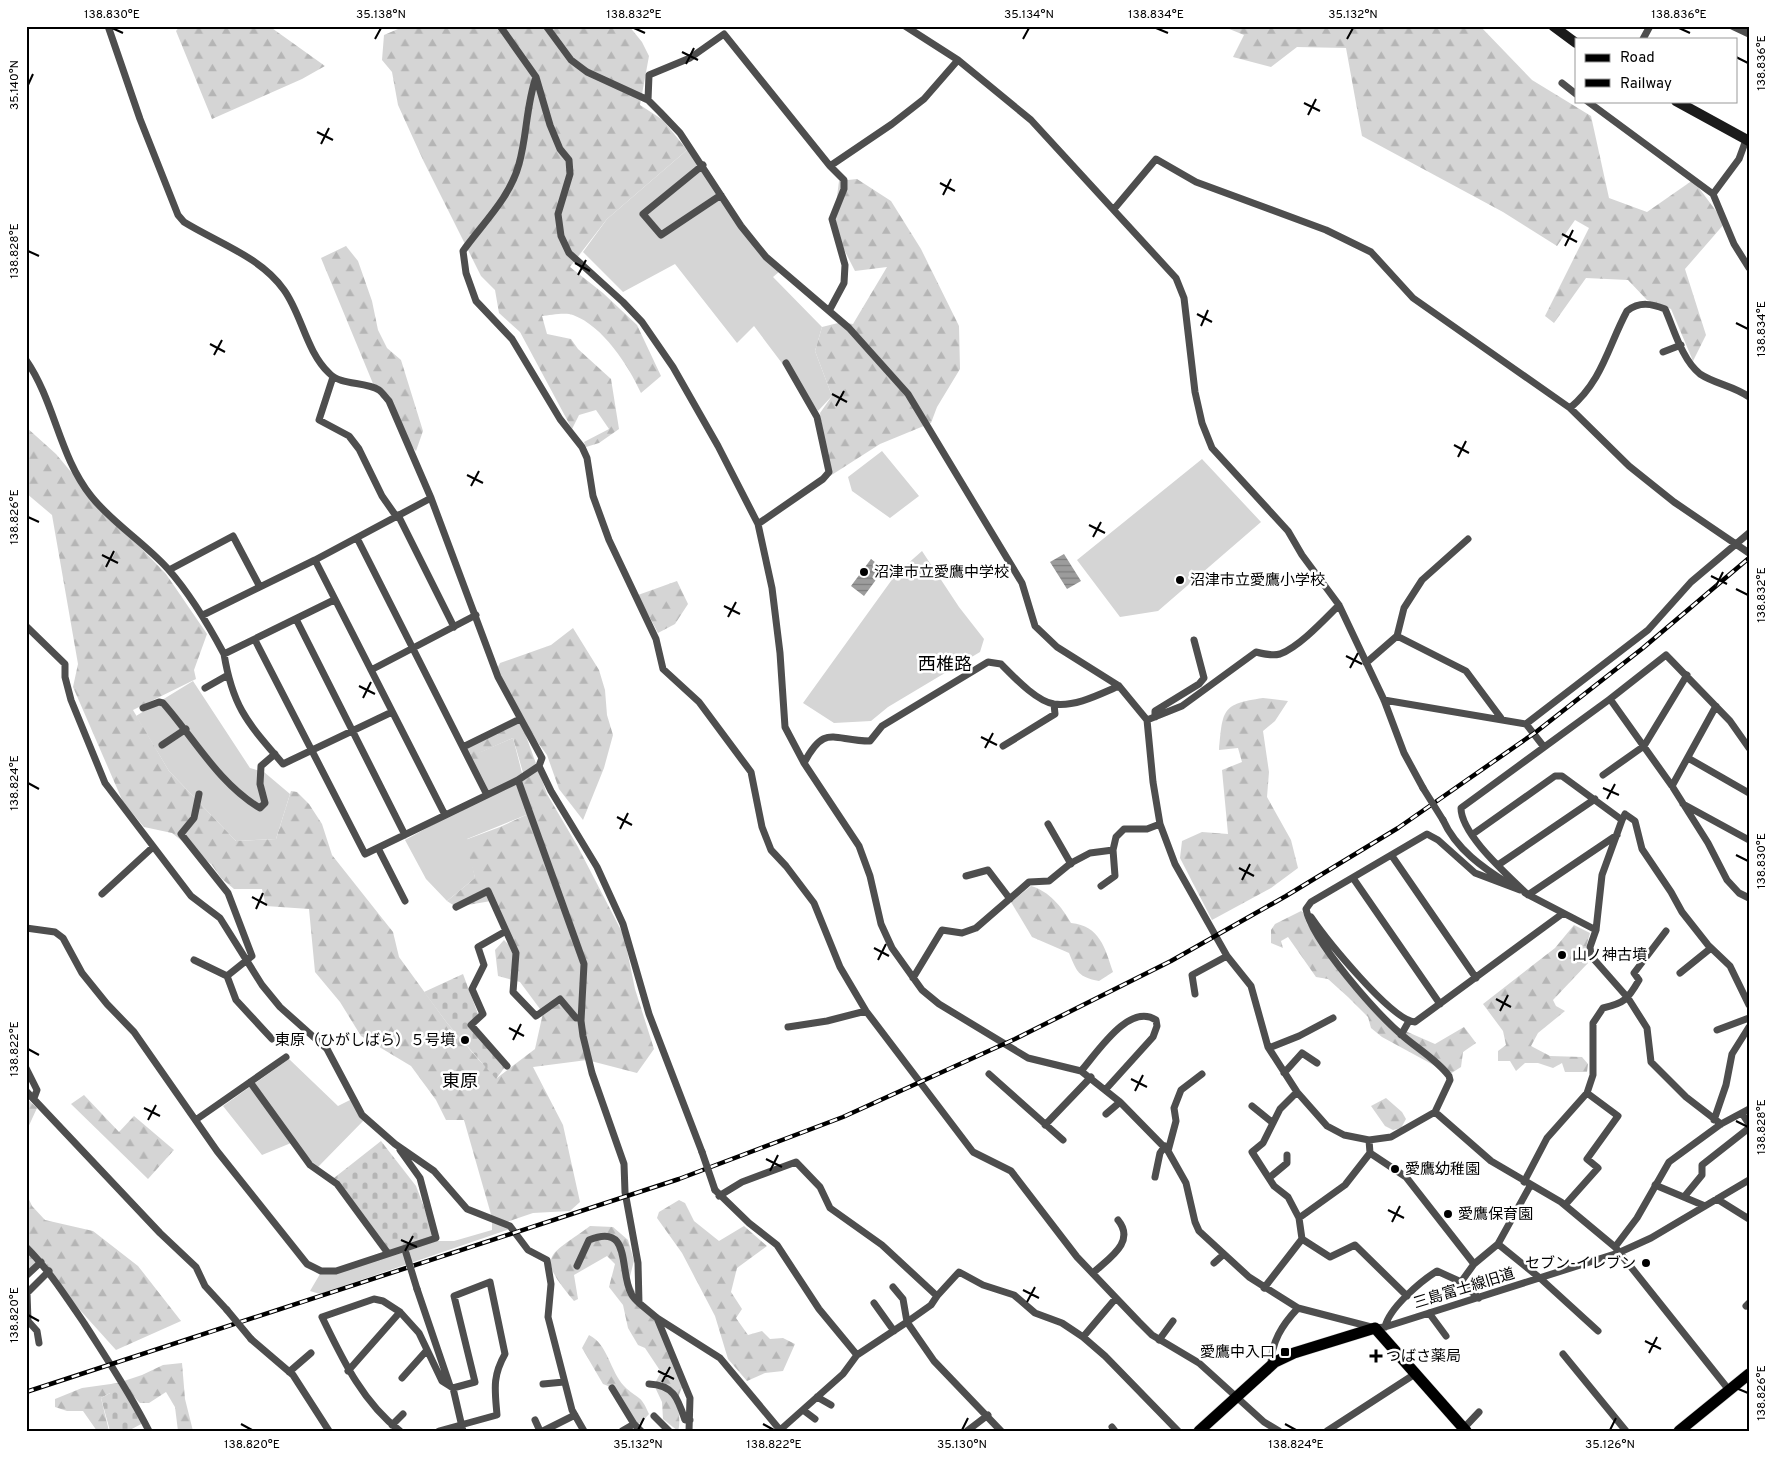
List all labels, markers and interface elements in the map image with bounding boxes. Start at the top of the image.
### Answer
text: 138.830°E [84,7,140,23]
text: 35.138°N [356,7,406,23]
text: 138.832°E [606,7,662,23]
text: 35.134°N [1004,7,1054,23]
text: 138.834°E [1128,7,1184,23]
text: 35.132°N [1328,7,1378,23]
text: 138.836°E [1651,7,1707,23]
text: 138.836°E [1754,35,1770,91]
legend [1575,38,1738,102]
text: Road [1620,49,1655,68]
text: 35.140°N [7,60,23,110]
text: Railway [1620,75,1672,94]
text: 138.828°E [7,223,23,279]
text: 138.834°E [1754,301,1770,357]
text: 138.826°E [7,489,23,545]
place label: 沼津市立愛鷹中学校 [874,564,1009,583]
marker: 沼津市立愛鷹中学校 [858,566,870,578]
text: 138.832°E [1754,567,1770,623]
place label: 沼津市立愛鷹小学校 [1190,572,1325,591]
marker: 沼津市立愛鷹小学校 [1174,574,1186,586]
district label: 西椎路 [918,654,972,677]
text: 138.824°E [7,755,23,811]
text: 138.830°E [1754,833,1770,889]
place label: 山ノ神古墳 [1572,947,1647,966]
marker: 山ノ神古墳 [1556,949,1568,961]
text: 138.822°E [7,1021,23,1077]
place label: 東原（ひがしばら）５号墳 [275,1032,455,1051]
marker: 東原（ひがしばら）５号墳 [459,1034,471,1046]
district label: 東原 [442,1071,478,1094]
text: 138.828°E [1754,1099,1770,1155]
place label: 愛鷹幼稚園 [1405,1161,1480,1180]
marker: 愛鷹幼稚園 [1389,1163,1401,1175]
place label: 愛鷹保育園 [1458,1206,1533,1225]
marker: 愛鷹保育園 [1442,1208,1454,1220]
place label: セブン-イレブン [1525,1255,1636,1274]
marker: セブン-イレブン [1640,1257,1652,1269]
street label: 三島富士線旧道 [1411,1265,1517,1314]
text: 138.820°E [7,1287,23,1343]
place label: 愛鷹中入口 [1200,1344,1275,1363]
marker: 愛鷹中入口 [1279,1346,1291,1358]
place label: つばさ薬局 [1386,1348,1461,1367]
marker: つばさ薬局 [1370,1350,1382,1362]
text: 138.826°E [1754,1365,1770,1421]
text: 138.820°E [224,1437,280,1453]
text: 35.132°N [613,1437,663,1453]
text: 138.822°E [746,1437,802,1453]
text: 35.130°N [937,1437,987,1453]
text: 138.824°E [1268,1437,1324,1453]
text: 35.126°N [1585,1437,1635,1453]

